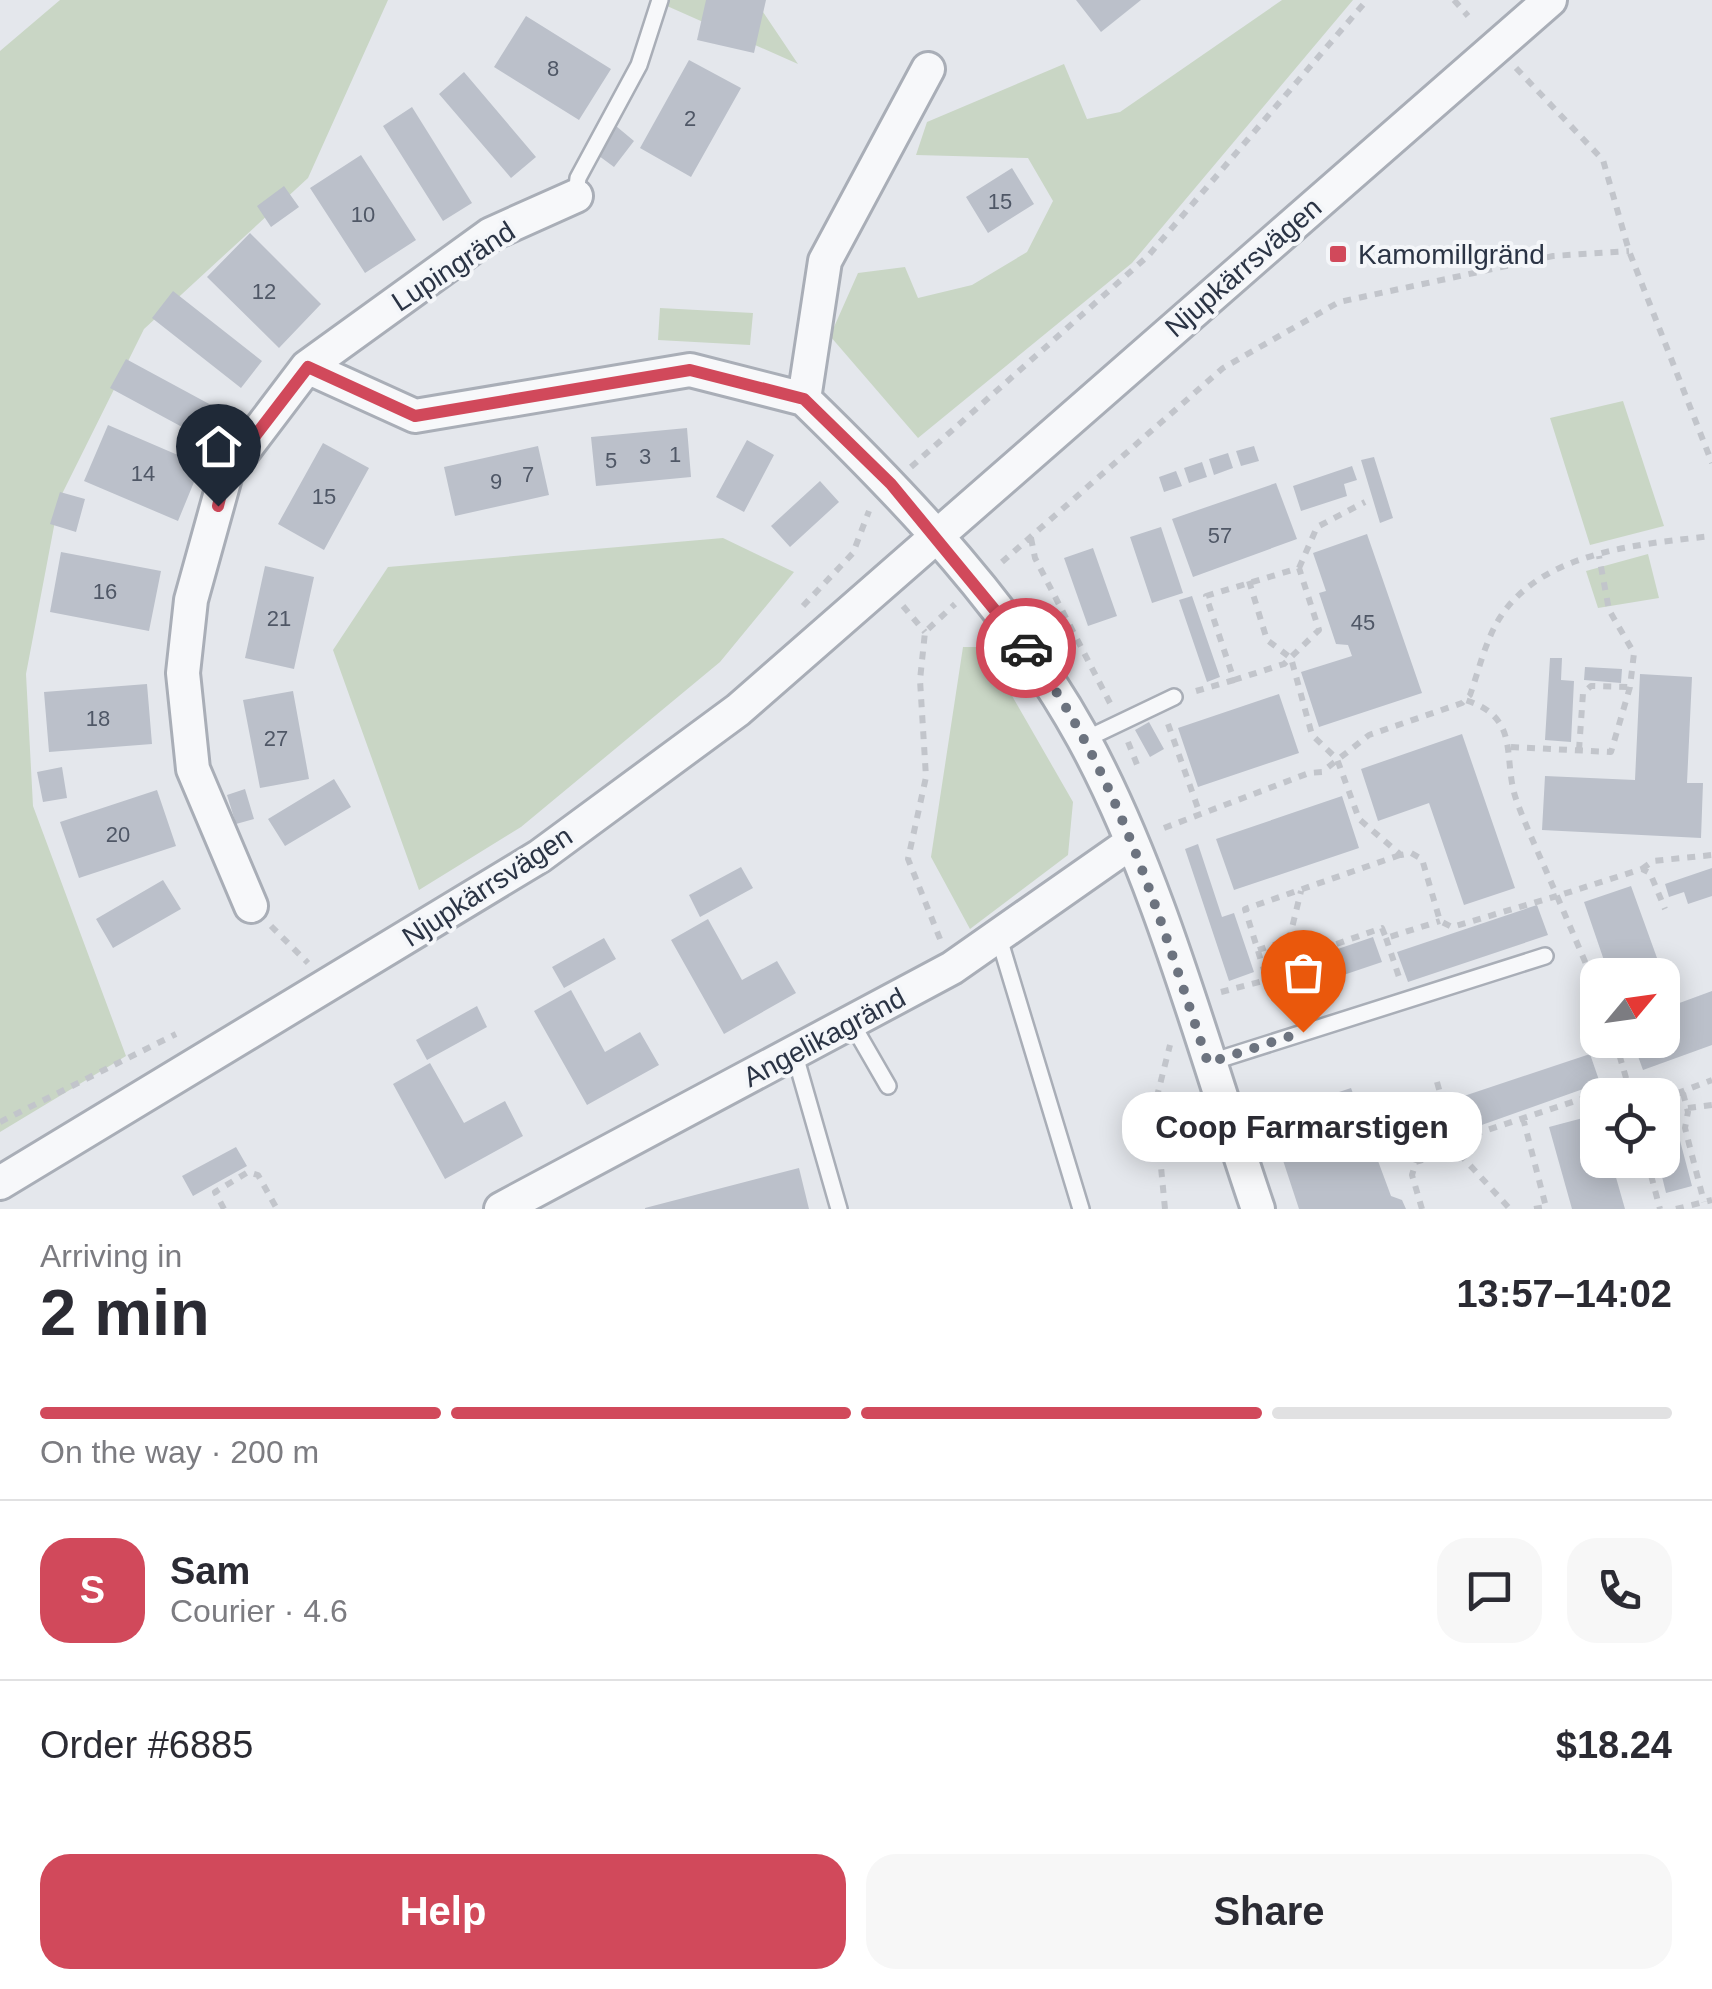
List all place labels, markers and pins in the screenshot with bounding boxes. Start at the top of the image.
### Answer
place label: Kamomillgränd [1358,239,1545,270]
marker: Kamomillgränd [1327,243,1349,265]
pin [176,404,261,507]
pin [1261,930,1346,1033]
callout: Coop Farmarstigen [1123,1092,1483,1162]

